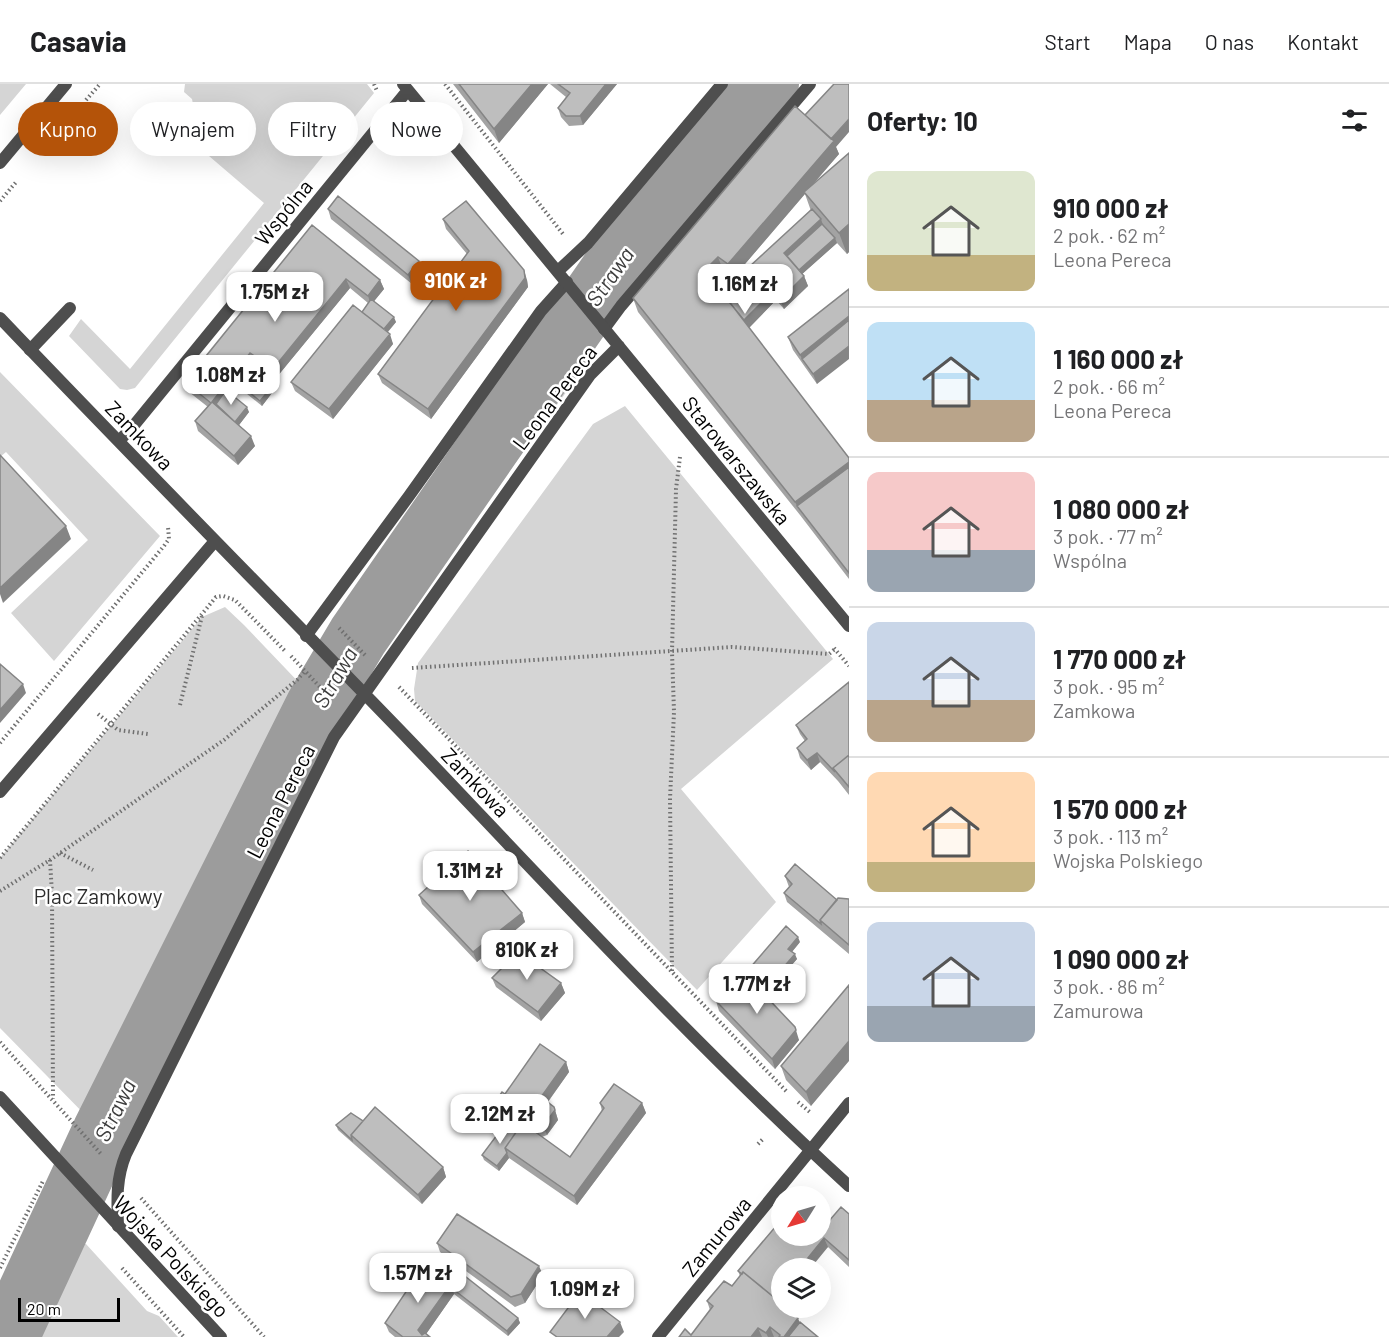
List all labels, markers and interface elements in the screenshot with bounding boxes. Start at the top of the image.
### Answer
text: Casavia [30,24,127,58]
text: Start [1044,29,1091,54]
text: Mapa [1124,29,1172,54]
text: O nas [1205,29,1254,54]
text: Kontakt [1287,29,1359,54]
chip: Kupno [18,102,118,156]
chip: Wynajem [130,102,256,156]
chip: Filtry [268,102,358,156]
chip: Nowe [370,102,463,156]
icon: filters [1338,104,1371,137]
text: Oferty: 10 [867,105,978,136]
street label: Wspólna [249,174,317,250]
text: 910 000 zł [1053,192,1168,223]
icon: home [915,195,987,267]
text: 2 pok. · 62 m² [1053,223,1165,247]
water label: Strawa [579,242,639,310]
text: Leona Pereca [1053,247,1172,271]
pin: 910K zł [401,261,511,312]
pin: 1.16M zł [683,264,807,315]
text: 910K zł [424,268,488,292]
text: 1.16M zł [712,271,778,295]
pin: 1.75M zł [213,272,337,323]
text: 1.75M zł [240,279,310,303]
street label: Leona Pereca [507,340,601,454]
text: 1 160 000 zł [1053,343,1184,374]
icon: home [915,346,987,418]
pin: 1.08M zł [169,355,293,406]
text: 1.08M zł [196,362,266,386]
text: 2 pok. · 66 m² [1053,374,1165,398]
street label: Starowarszawska [678,391,796,529]
street label: Zamkowa [101,395,179,475]
text: Leona Pereca [1053,398,1172,422]
text: 1 080 000 zł [1053,493,1189,524]
icon: home [915,496,987,568]
text: 3 pok. · 77 m² [1053,524,1163,548]
text: Wspólna [1053,548,1127,572]
water label: Strawa [306,642,362,712]
text: 1 770 000 zł [1053,643,1186,674]
icon: home [915,646,987,718]
text: 3 pok. · 95 m² [1053,674,1165,698]
text: Zamkowa [1053,698,1135,722]
street label: Leona Pereca [241,740,319,862]
street label: Zamkowa [437,742,515,822]
text: 1 570 000 zł [1053,793,1187,824]
icon: home [915,796,987,868]
text: 3 pok. · 113 m² [1053,824,1168,848]
text: Wojska Polskiego [1053,848,1203,872]
pin: 1.31M zł [408,851,532,902]
text: 1.31M zł [437,858,503,882]
park label: Plac Zamkowy [34,883,163,908]
pin: 810K zł [472,930,582,981]
text: 810K zł [495,937,559,961]
text: 1 090 000 zł [1053,943,1189,974]
icon: home [915,946,987,1018]
pin: 1.77M zł [695,964,819,1015]
text: 1.77M zł [723,971,791,995]
text: 3 pok. · 86 m² [1053,974,1165,998]
text: Zamurowa [1053,998,1144,1022]
water label: Strawa [88,1075,140,1145]
pin: 2.12M zł [438,1094,562,1145]
text: 2.12M zł [464,1101,536,1125]
north arrow [771,1186,831,1246]
map controls [771,1186,831,1318]
street label: Wojska Polskiego [109,1190,235,1322]
street label: Zamurowa [676,1191,756,1281]
pin: 1.57M zł [356,1253,480,1304]
button: layers [771,1258,831,1318]
text: 1.57M zł [383,1260,453,1284]
pin: 1.09M zł [523,1269,647,1320]
text: 1.09M zł [550,1276,620,1300]
scale bar [18,1295,120,1322]
text: 20 m [27,1299,61,1318]

